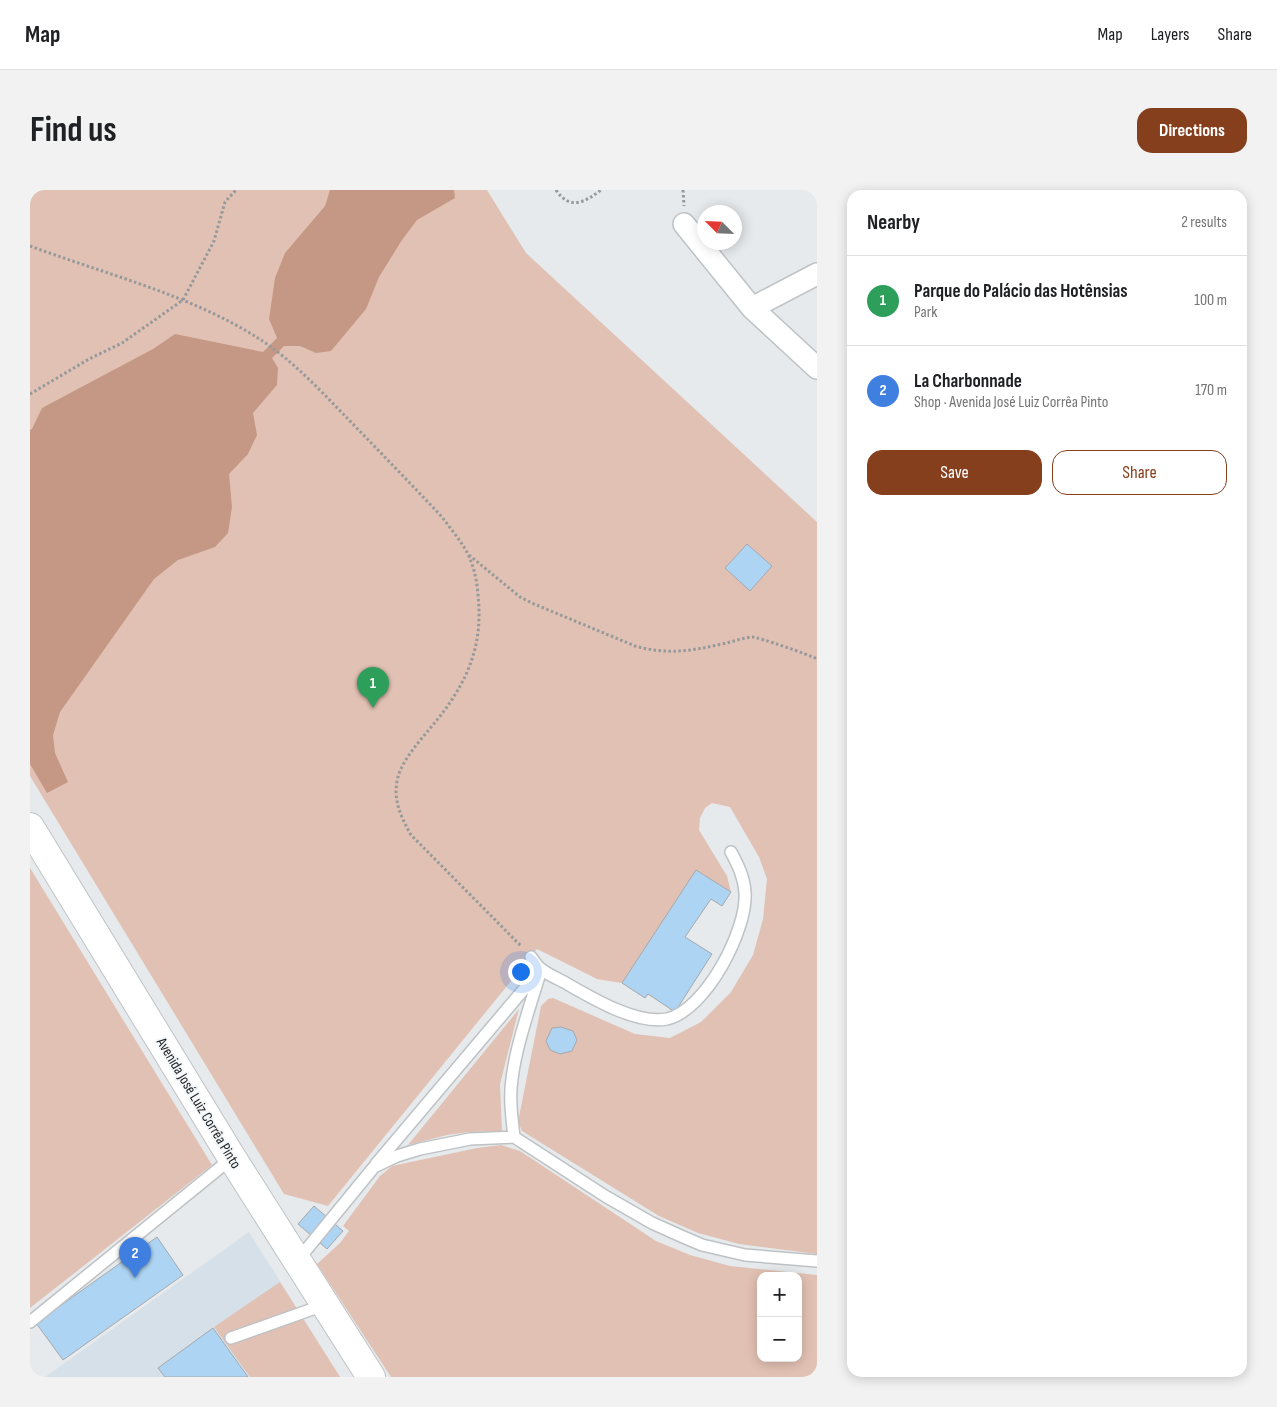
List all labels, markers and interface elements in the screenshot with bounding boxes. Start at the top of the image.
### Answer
text: Map [25,20,60,49]
text: Map [1098,24,1123,45]
text: Layers [1151,24,1190,45]
text: Share [1218,24,1252,45]
button: Directions [1137,108,1247,153]
text: Find us [30,109,117,152]
north arrow [697,205,742,250]
text: Nearby [867,210,920,235]
text: 2 results [1181,213,1227,232]
text: Parque do Palácio das Hotênsias [914,280,1128,303]
text: 1 [880,291,886,310]
text: 100 m [1194,291,1227,310]
text: Park [914,303,937,322]
text: La Charbonnade [914,370,1022,393]
text: 2 [879,381,887,400]
text: 170 m [1195,381,1227,400]
text: Shop · Avenida José Luiz Corrêa Pinto [914,393,1109,412]
button: Save [867,450,1042,495]
button: Share [1052,450,1227,495]
pin: 1 [357,667,389,708]
your location [508,959,534,985]
street label: Avenida José Luiz Corrêa Pinto [151,1034,245,1172]
pin: 2 [119,1237,151,1278]
map controls [757,1272,802,1362]
button: + [757,1272,802,1317]
button: − [757,1317,802,1362]

